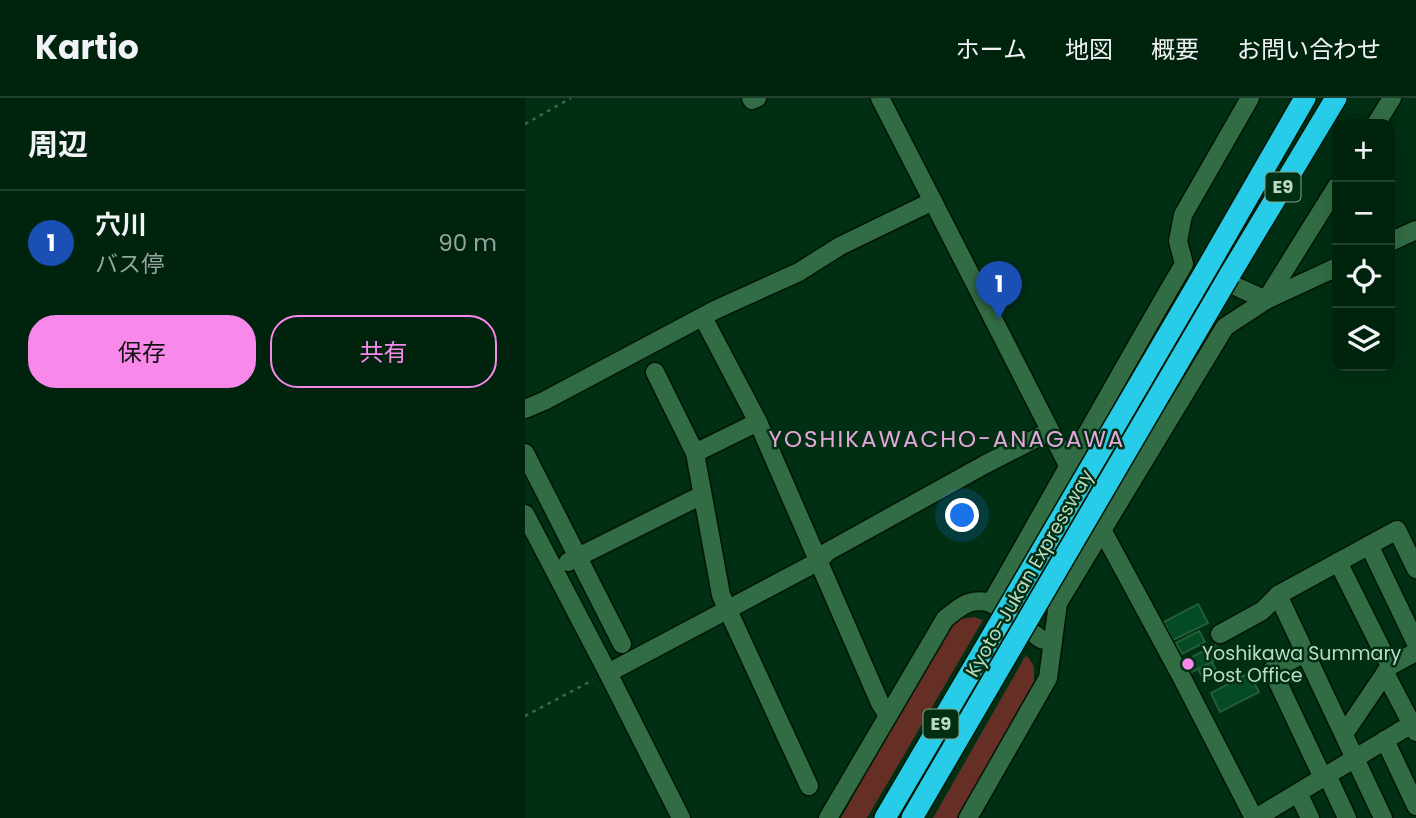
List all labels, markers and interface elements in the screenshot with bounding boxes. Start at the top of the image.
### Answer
text: Kartio [35,24,139,71]
text: ホーム [956,33,1027,66]
text: 地図 [1065,33,1113,66]
text: 概要 [1151,33,1199,66]
text: お問い合わせ [1237,33,1381,66]
map controls [1332,119,1395,371]
button: + [1332,119,1395,182]
text: 周辺 [28,123,88,166]
road number: E9 [1265,172,1301,202]
button: − [1332,182,1395,245]
text: 穴川 [95,207,147,243]
text: 1 [47,227,55,259]
text: 90 m [438,227,497,259]
button: locate [1332,245,1395,308]
text: バス停 [95,248,164,280]
pin: 1 [976,261,1022,319]
button: layers [1332,308,1395,371]
button: 保存 [28,315,256,388]
button: 共有 [270,315,497,388]
district label: YOSHIKAWACHO-ANAGAWA [769,423,1125,455]
street label: Kyoto-Jukan Expressway [959,464,1100,682]
your location [945,498,979,532]
place label: Yoshikawa Summary Post Office [1202,640,1402,689]
marker: Yoshikawa Summary Post Office [1180,656,1196,672]
road number: E9 [923,710,959,738]

